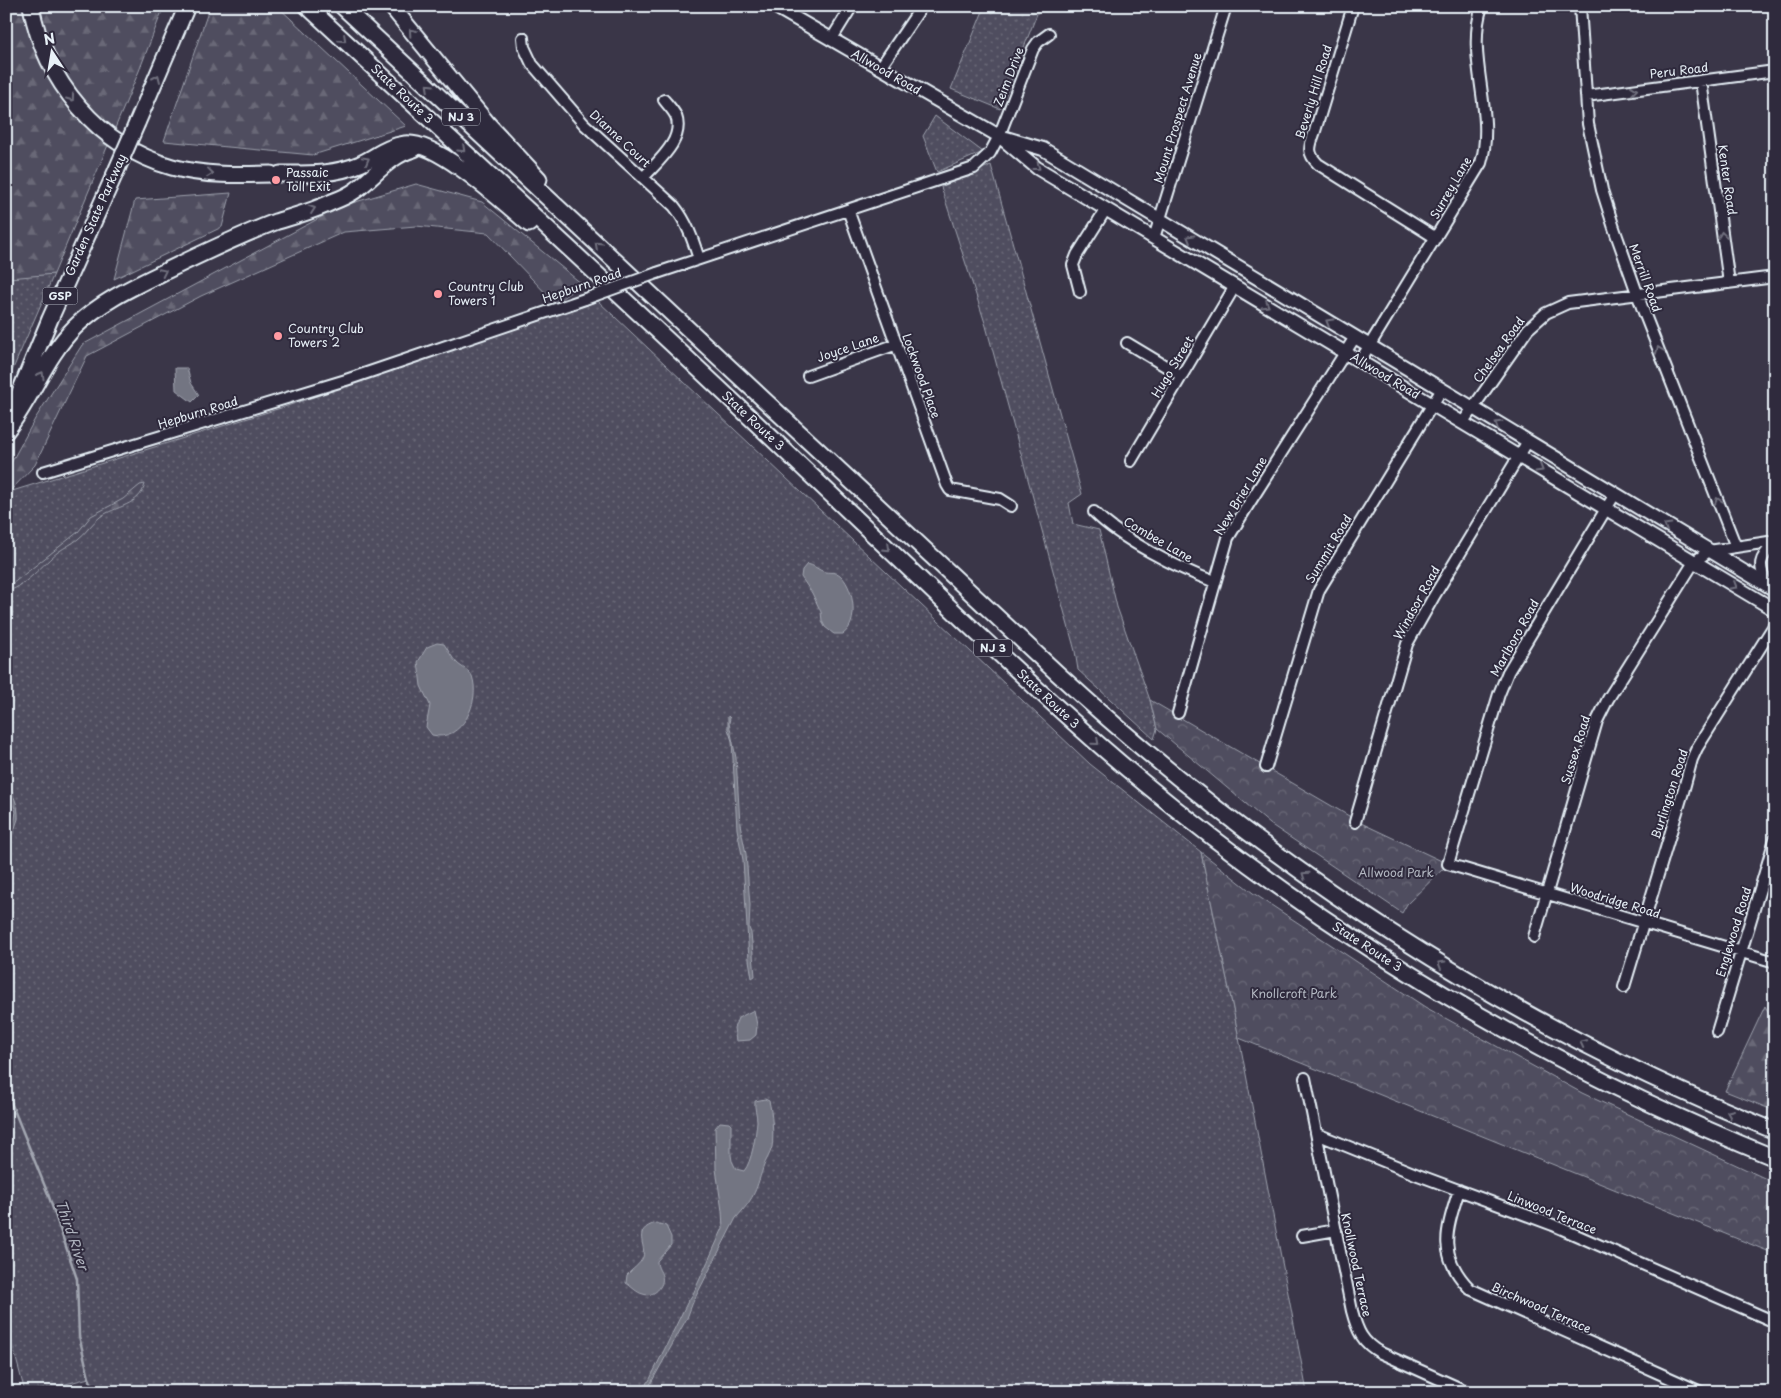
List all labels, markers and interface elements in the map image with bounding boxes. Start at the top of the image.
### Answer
text: N [42,27,57,50]
north arrow [28,28,78,78]
one-way arrow [408,28,417,37]
one-way arrow [337,33,346,42]
street label: Beverly Hill Road [1290,42,1336,141]
street label: Allwood Road [848,44,925,98]
street label: Zeim Drive [988,44,1028,109]
street label: Mount Prospect Avenue [1149,50,1206,185]
street label: Peru Road [1649,57,1709,83]
street label: State Route 3 [367,59,438,127]
one-way arrow [150,74,161,83]
one-way arrow [426,84,435,93]
one-way arrow [1630,85,1639,95]
one-way arrow [65,92,74,102]
street label: Dianne Court [586,105,655,171]
road number: NJ 3 [442,108,480,125]
one-way arrow [457,143,466,152]
street label: Kenter Road [1714,143,1742,216]
street label: Garden State Parkway [60,151,130,279]
street label: Surrey Lane [1425,153,1475,222]
one-way arrow [361,156,370,166]
one-way arrow [1031,161,1041,170]
place label: Passaic Toll Exit [286,163,331,195]
one-way arrow [206,167,214,178]
marker: Passaic Toll Exit [270,174,282,186]
one-way arrow [308,205,316,215]
one-way arrow [1717,230,1728,238]
one-way arrow [1186,234,1195,244]
street label: Merrill Road [1625,241,1667,314]
one-way arrow [594,242,603,251]
street label: Hepburn Road [540,263,624,307]
one-way arrow [157,269,166,279]
place label: Country Club Towers 1 [448,277,524,309]
road number: GSP [42,288,78,304]
marker: Country Club Towers 1 [432,288,444,300]
one-way arrow [1260,298,1269,308]
street label: Chelsea Road [1468,313,1528,386]
one-way arrow [1325,318,1334,328]
place label: Country Club Towers 2 [288,319,364,351]
street label: Joyce Lane [814,328,881,366]
marker: Country Club Towers 2 [272,330,284,342]
street label: Lockwood Place [898,331,946,421]
street label: Hugo Street [1147,332,1198,401]
one-way arrow [1654,346,1665,355]
street label: Allwood Road [1347,347,1424,403]
one-way arrow [35,371,45,380]
street label: State Route 3 [718,386,789,454]
street label: Hepburn Road [155,391,240,433]
one-way arrow [1494,420,1503,430]
street label: New Brier Lane [1209,452,1271,539]
one-way arrow [1535,462,1544,472]
one-way arrow [1714,498,1724,506]
street label: Summit Road [1301,511,1356,586]
street label: Combee Lane [1120,512,1197,566]
one-way arrow [1664,522,1673,532]
one-way arrow [881,542,890,551]
street label: Windsor Road [1388,562,1444,643]
one-way arrow [1729,579,1738,589]
street label: Marlboro Road [1485,595,1543,680]
road number: NJ 3 [974,640,1012,656]
street label: State Route 3 [1013,664,1084,732]
street label: Sussex Road [1556,713,1594,786]
one-way arrow [1090,736,1099,745]
street label: Burlington Road [1646,746,1692,841]
park label: Allwood Park [1358,863,1434,881]
one-way arrow [1301,872,1311,881]
street label: Woodridge Road [1568,878,1663,922]
street label: Englewood Road [1711,884,1755,979]
street label: State Route 3 [1329,917,1406,976]
one-way arrow [1437,961,1446,971]
park label: Knollcroft Park [1251,984,1337,1002]
one-way arrow [1579,1039,1588,1049]
one-way arrow [1726,1108,1735,1119]
street label: Linwood Terrace [1505,1186,1600,1238]
water label: Third River [51,1197,95,1275]
street label: Knollwood Terrace [1337,1211,1377,1318]
street label: Birchwood Terrace [1489,1277,1594,1337]

